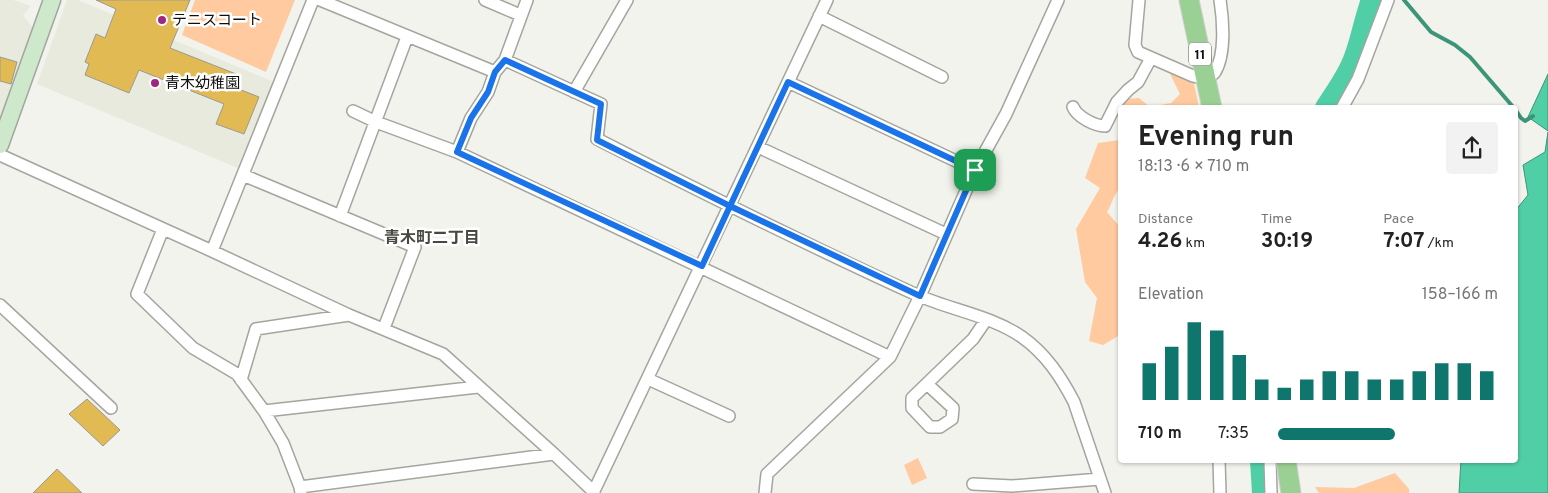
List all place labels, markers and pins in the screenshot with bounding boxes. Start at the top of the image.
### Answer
place label: テニスコート [172,12,262,31]
marker: テニスコート [156,14,168,26]
place label: 青木幼稚園 [165,75,240,94]
marker: 青木幼稚園 [149,77,161,89]
pin [954,149,996,191]

